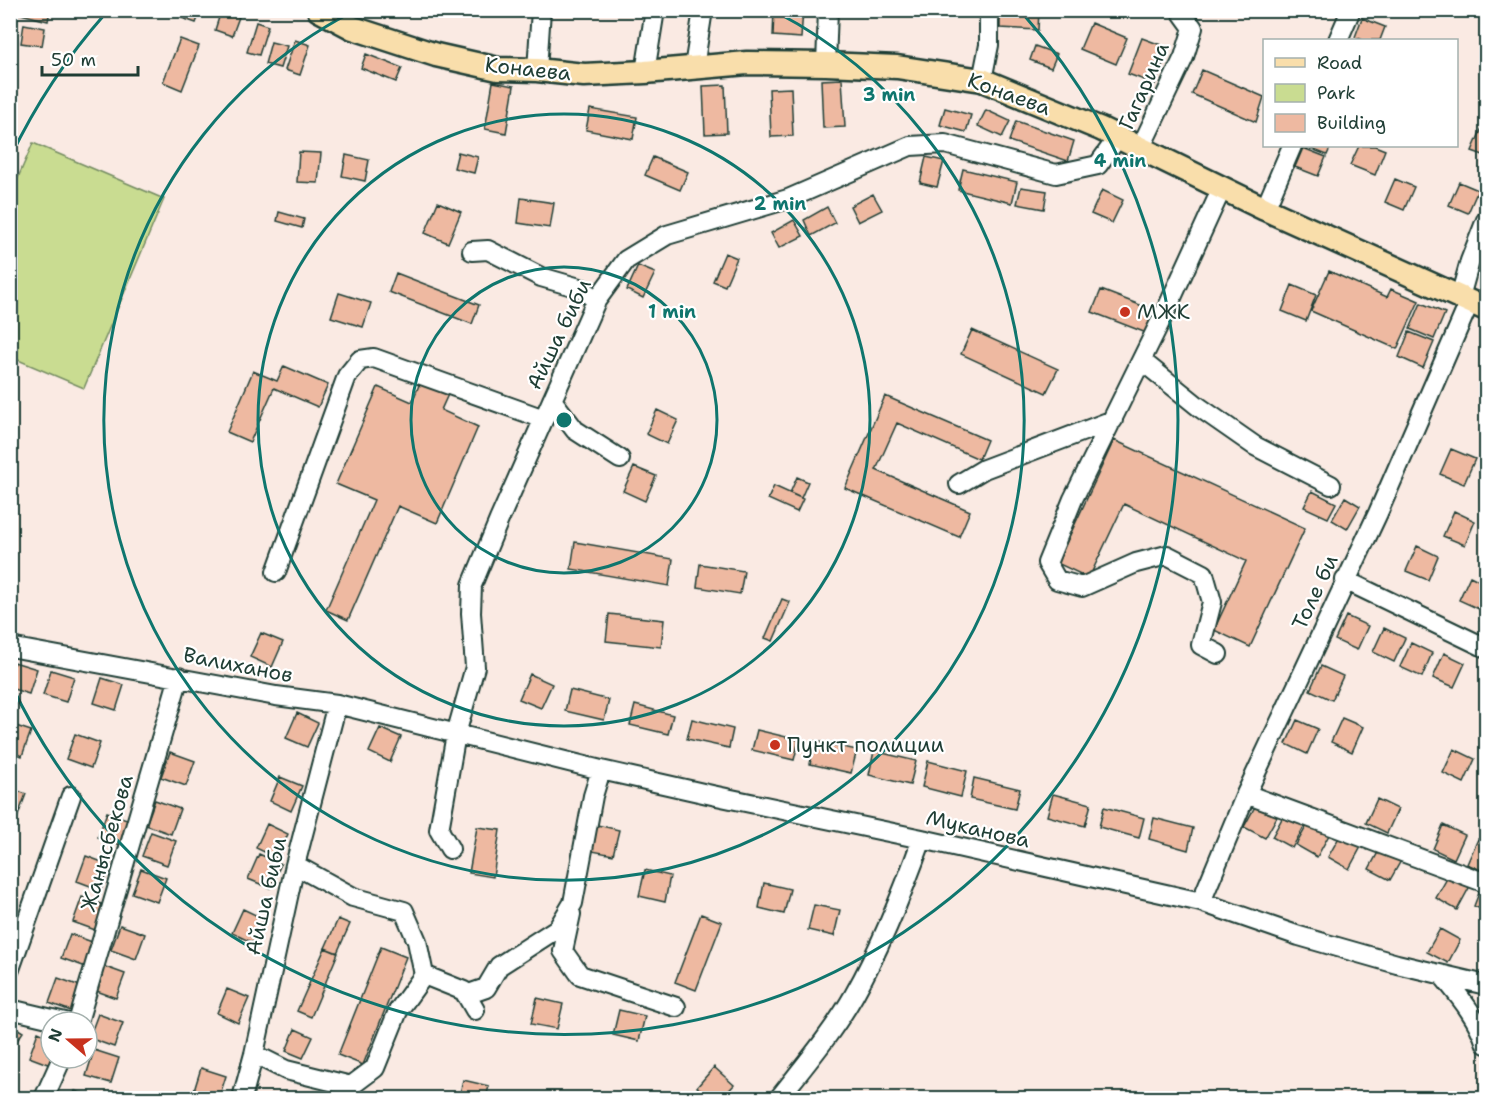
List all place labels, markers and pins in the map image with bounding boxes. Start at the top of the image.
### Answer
place label: МЖК [1137,298,1191,326]
marker: МЖК [1118,305,1132,319]
centre of rings [554,410,574,430]
place label: Пункт полиции [787,731,944,759]
marker: Пункт полиции [768,738,782,752]

